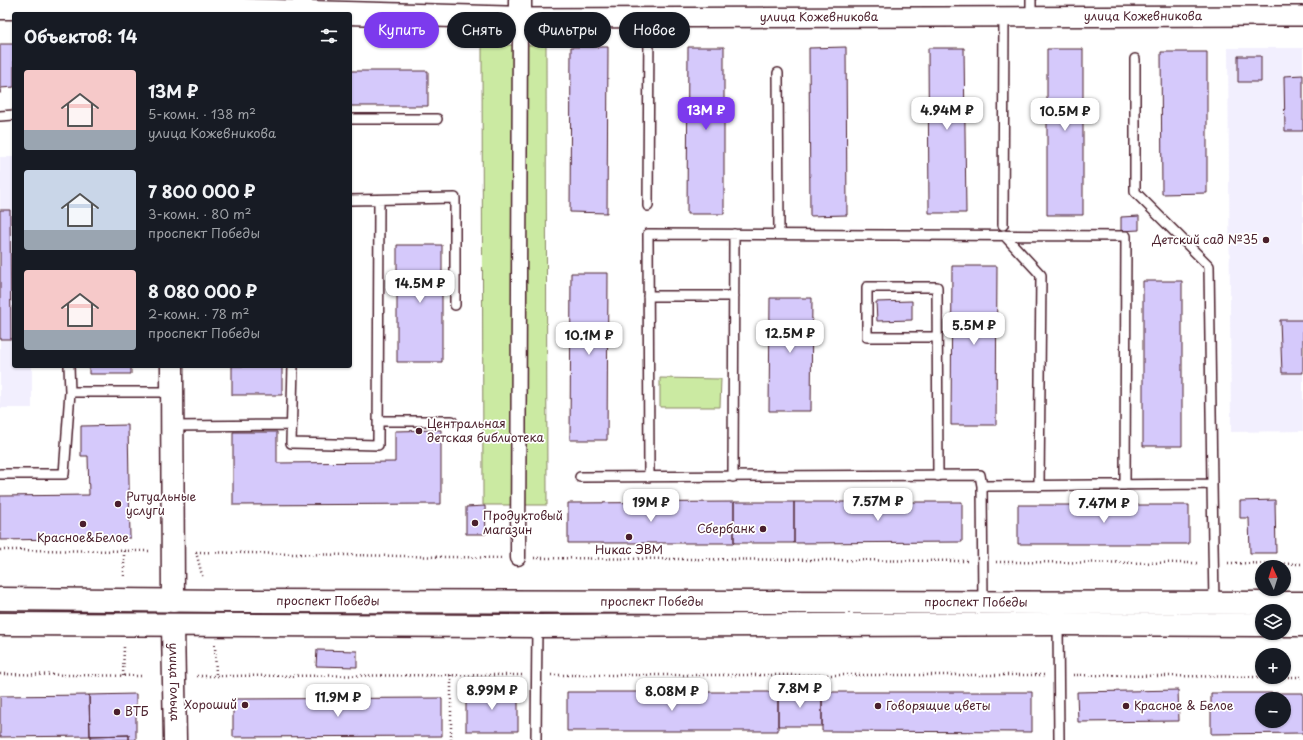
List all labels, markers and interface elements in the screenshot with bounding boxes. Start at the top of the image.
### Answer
street label: улица Кожевникова [1084,6,1203,25]
street label: улица Кожевникова [760,7,879,25]
chip: Купить [364,12,439,48]
chip: Снять [447,12,516,48]
chip: Фильтры [524,12,611,48]
chip: Новое [619,12,690,48]
text: Объектов: 14 [24,23,138,49]
icon: filters [318,25,340,47]
text: 13M ₽ [148,78,198,104]
icon: home [56,86,104,134]
pin: 13M ₽ [678,97,734,131]
pin: 4.94M ₽ [910,97,984,131]
pin: 10.5M ₽ [1028,98,1102,132]
text: 13M ₽ [687,100,725,119]
text: 4.94M ₽ [920,100,974,119]
text: 10.5M ₽ [1039,101,1091,120]
text: 5-комн. · 138 m² [148,104,256,123]
text: улица Кожевникова [148,123,276,142]
text: 7 800 000 ₽ [148,178,255,204]
icon: home [56,186,104,234]
text: 3-комн. · 80 m² [148,204,251,223]
text: проспект Победы [148,223,260,242]
place label: Детский сад №35 [1151,230,1258,248]
marker: Детский сад №35 [1261,235,1271,245]
pin: 14.5M ₽ [383,270,457,304]
text: 14.5M ₽ [395,273,445,292]
text: 8 080 000 ₽ [148,278,257,304]
icon: home [56,286,104,334]
text: 2-комн. · 78 m² [148,304,250,323]
pin: 5.5M ₽ [941,312,1007,346]
text: 5.5M ₽ [952,315,996,334]
pin: 12.5M ₽ [753,320,827,354]
pin: 10.1M ₽ [552,322,626,356]
text: проспект Победы [148,323,260,342]
text: 12.5M ₽ [765,323,815,342]
text: 10.1M ₽ [565,325,613,344]
place label: Центральная детская библиотека [427,414,544,446]
marker: Центральная детская библиотека [414,426,424,436]
place label: Ритуальные услуги [126,487,197,519]
pin: 7.57M ₽ [841,488,915,522]
pin: 19M ₽ [623,489,679,523]
pin: 7.47M ₽ [1067,490,1141,524]
text: 7.57M ₽ [853,491,903,510]
text: 19M ₽ [632,492,670,511]
text: 7.47M ₽ [1078,493,1130,512]
marker: Ритуальные услуги [113,499,123,509]
place label: Продуктовый магазин [483,506,563,538]
marker: Продуктовый магазин [470,518,480,528]
marker: Красное&Белое [78,519,88,529]
place label: Сбербанк [697,519,756,537]
marker: Сбербанк [758,524,768,534]
place label: Красное&Белое [37,528,129,546]
marker: Никас ЭВМ [624,532,634,542]
place label: Никас ЭВМ [595,540,663,558]
north arrow [1255,560,1291,596]
map controls [1255,560,1291,728]
street label: проспект Победы [276,591,380,609]
street label: проспект Победы [600,592,704,610]
street label: проспект Победы [924,592,1028,610]
button: layers [1255,604,1291,640]
street label: улица Гольца [165,642,185,722]
button: + [1255,648,1291,684]
pin: 7.8M ₽ [767,675,833,709]
pin: 8.99M ₽ [455,677,529,711]
pin: 8.08M ₽ [635,678,709,712]
text: 7.8M ₽ [778,678,822,697]
text: 8.99M ₽ [466,680,518,699]
text: 8.08M ₽ [645,681,699,700]
pin: 11.9M ₽ [301,684,375,718]
text: 11.9M ₽ [315,687,361,706]
button: − [1255,692,1291,728]
place label: Хороший [184,695,237,713]
place label: Говорящие цветы [886,696,991,714]
place label: Красное & Белое [1134,696,1234,714]
marker: Хороший [240,700,250,710]
marker: Говорящие цветы [873,701,883,711]
marker: Красное & Белое [1121,701,1131,711]
place label: ВТБ [125,702,149,720]
marker: ВТБ [112,707,122,717]

